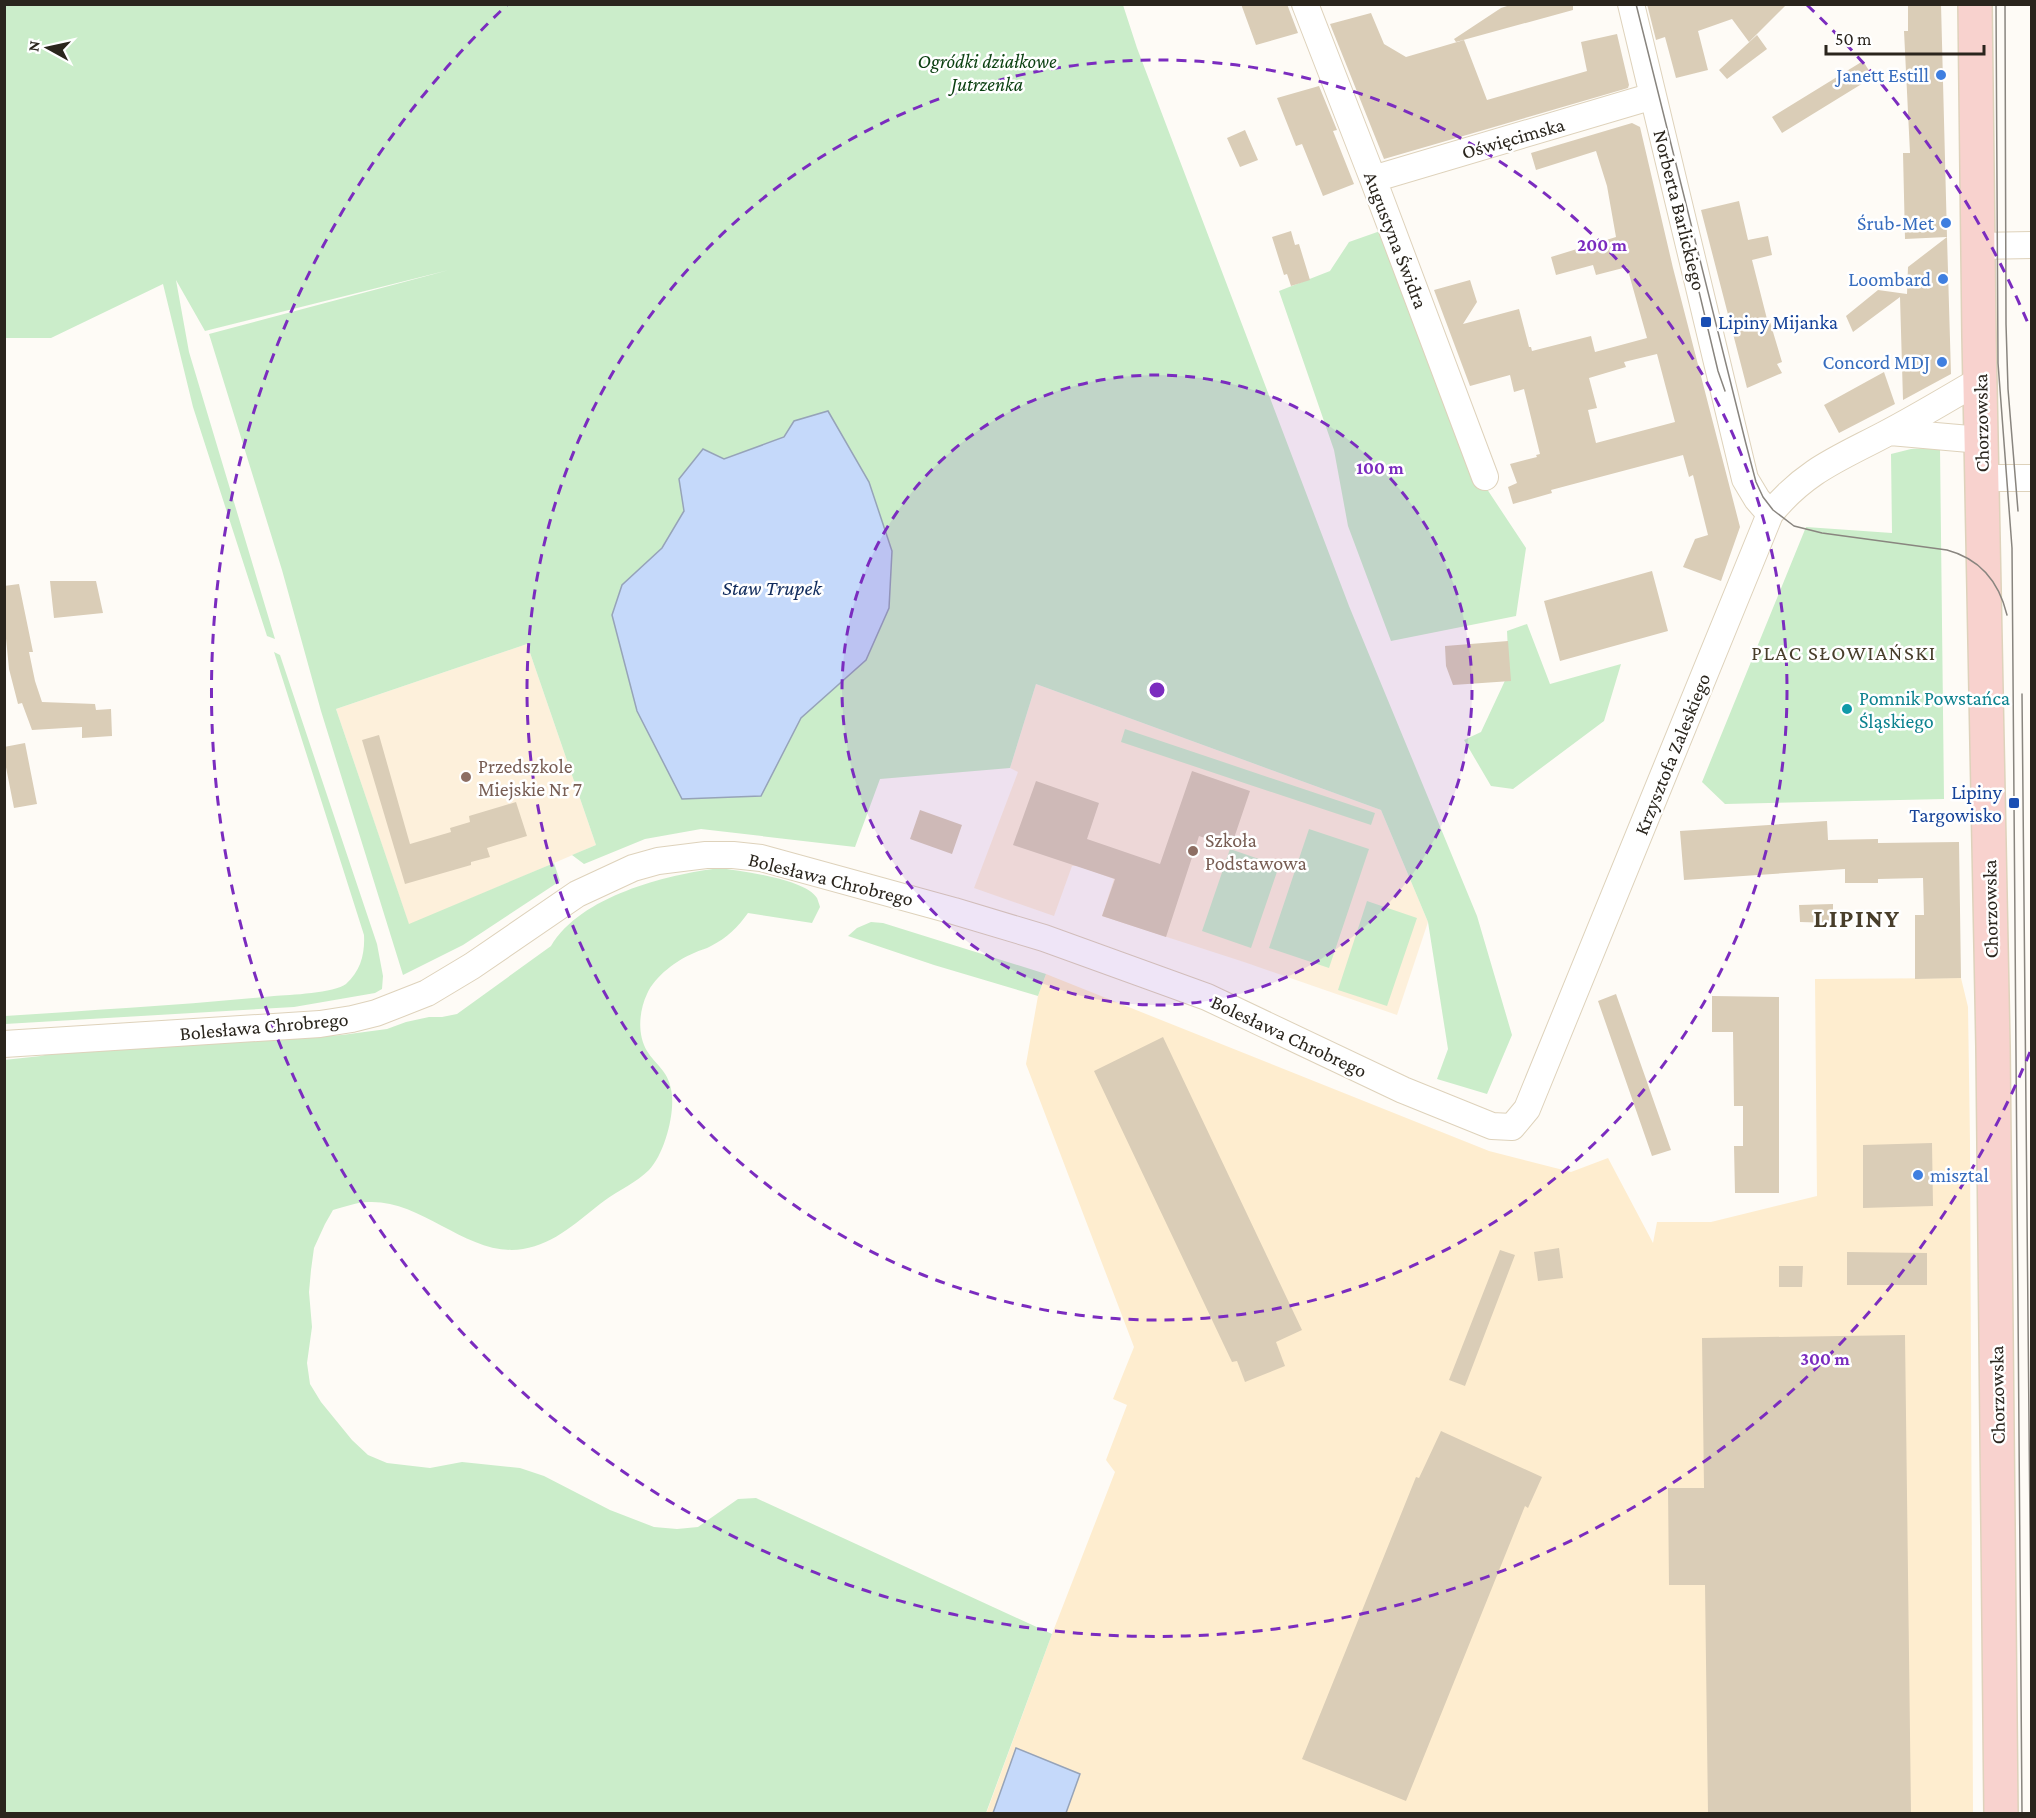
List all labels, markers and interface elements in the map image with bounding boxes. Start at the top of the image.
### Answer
north arrow [18,18,78,78]
scale bar [1826,18,1984,56]
text: 50 m [1835,29,1872,49]
text: N [24,39,43,53]
park label: Ogródki działkowe Jutrzenka [917,50,1057,96]
place label: Janett Estill [1834,64,1929,87]
marker: Janett Estill [1934,68,1948,82]
street label: Oświęcimska [1459,113,1567,164]
street label: Norberta Barlickiego [1648,127,1711,293]
street label: Augustyna Świdra [1359,168,1432,312]
place label: Śrub-Met [1857,212,1934,234]
marker: Śrub-Met [1939,216,1953,230]
text: 200 m [1577,235,1628,255]
place label: Loombard [1848,268,1931,290]
marker: Loombard [1936,272,1950,286]
place label: Lipiny Mijanka [1718,311,1838,334]
marker: Lipiny Mijanka [1699,315,1713,329]
place label: Concord MDJ [1823,351,1930,374]
marker: Concord MDJ [1935,355,1949,369]
street label: Chorzowska [1969,373,1993,473]
text: 100 m [1356,458,1404,478]
water label: Staw Trupek [722,576,823,600]
district label: PLAC SŁOWIAŃSKI [1751,641,1937,665]
street label: Krzysztofa Zaleskiego [1630,670,1715,838]
centre of rings [1147,680,1167,700]
place label: Pomnik Powstańca Śląskiego [1859,687,2010,733]
marker: Pomnik Powstańca Śląskiego [1840,702,1854,716]
place label: Przedszkole Miejskie Nr 7 [478,755,582,801]
marker: Przedszkole Miejskie Nr 7 [459,770,473,784]
place label: Lipiny Targowisko [1909,781,2003,827]
marker: Lipiny Targowisko [2007,796,2021,810]
place label: Szkoła Podstawowa [1205,829,1307,874]
marker: Szkoła Podstawowa [1186,844,1200,858]
street label: Bolesława Chrobrego [746,848,916,911]
street label: Chorzowska [1978,859,2002,959]
district label: LIPINY [1813,904,1901,933]
street label: Bolesława Chrobrego [1207,990,1370,1083]
street label: Bolesława Chrobrego [179,1008,349,1045]
place label: misztal [1930,1164,1989,1186]
marker: misztal [1911,1168,1925,1182]
street label: Chorzowska [1985,1345,2009,1445]
text: 300 m [1800,1349,1850,1369]

